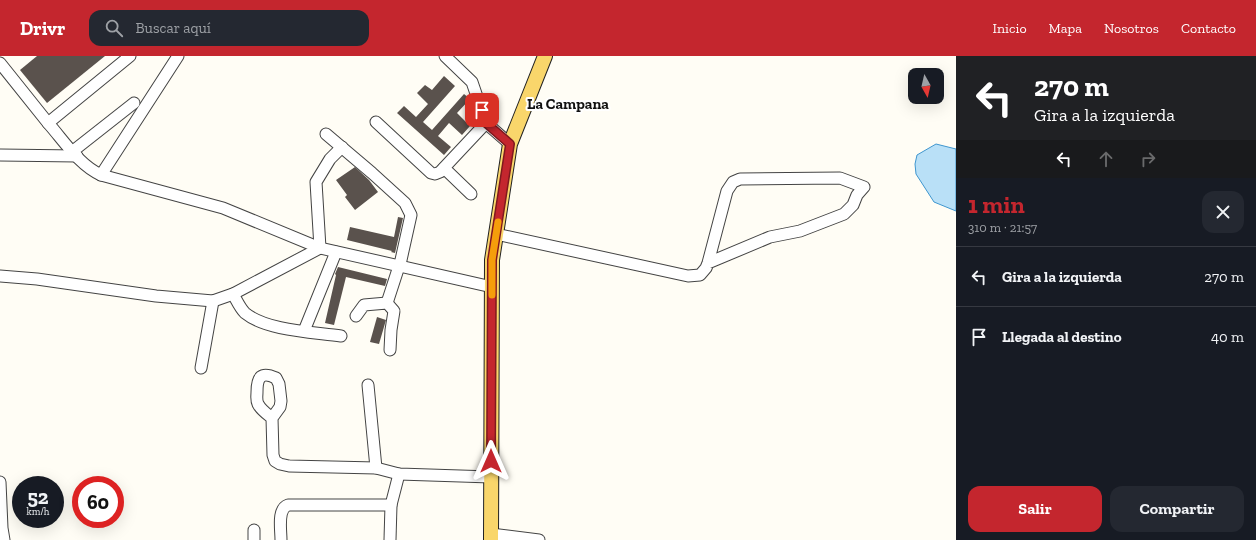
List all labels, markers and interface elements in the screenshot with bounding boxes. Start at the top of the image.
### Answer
search box [89,10,369,46]
text: Drivr [20,17,65,40]
icon: search [103,17,125,39]
text: Buscar aquí [135,19,211,37]
text: Inicio [993,20,1027,37]
text: Mapa [1049,20,1082,37]
text: Nosotros [1104,20,1159,37]
text: Contacto [1181,20,1236,37]
north arrow [908,68,944,104]
map controls [908,68,944,104]
text: 270 m [1034,70,1109,103]
icon: left [968,72,1020,124]
pin [465,93,499,127]
district label: La Campana [527,95,609,113]
icon: arrive [471,99,493,121]
text: Gira a la izquierda [1034,104,1175,126]
icon: left [1053,148,1075,170]
icon: ahead [1095,148,1117,170]
icon: right [1137,148,1159,170]
text: 1 min [968,190,1025,219]
button: close [1202,191,1244,233]
text: 310 m · 21:57 [968,220,1037,235]
icon: left [968,266,990,288]
text: Gira a la izquierda [1002,268,1122,286]
text: 270 m [1204,268,1244,286]
icon: arrive [968,326,990,348]
text: Llegada al destino [1002,328,1122,346]
text: 40 m [1211,328,1244,346]
position arrow [470,440,512,482]
speed limit sign: 60 [72,476,124,528]
text: 52 [27,485,49,509]
button: Salir [968,486,1102,532]
button: Compartir [1110,486,1244,532]
text: km/h [27,506,49,518]

